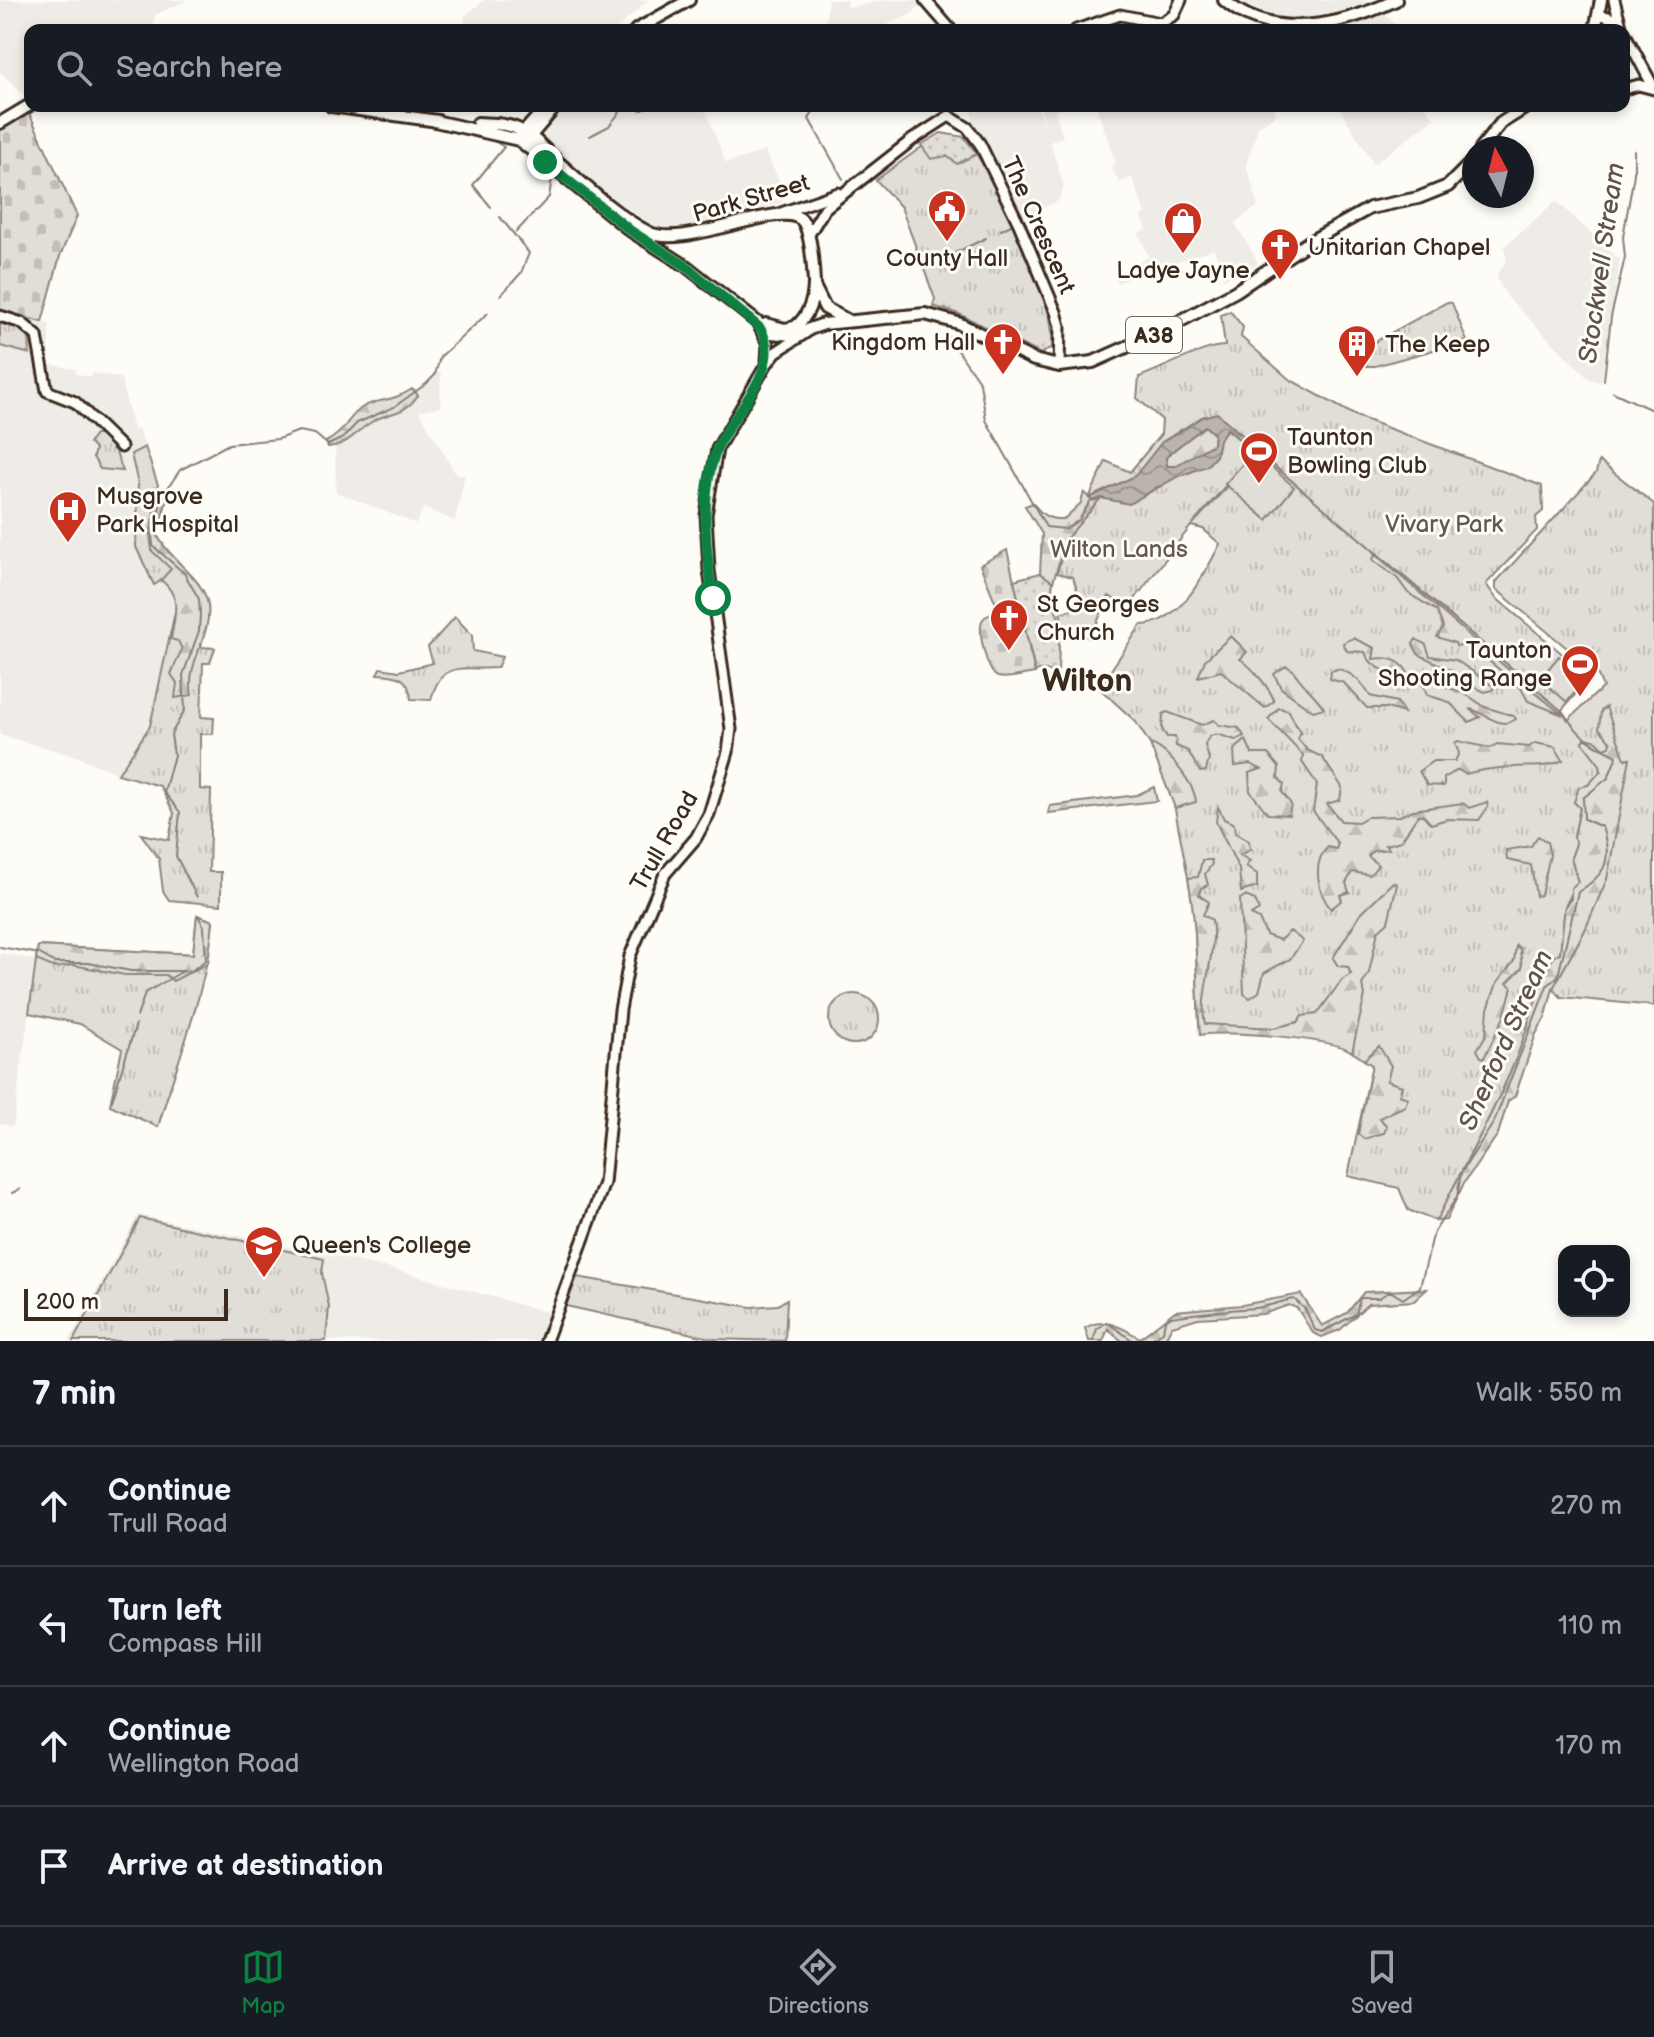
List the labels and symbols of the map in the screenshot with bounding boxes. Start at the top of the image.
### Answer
north arrow [1462,136,1534,208]
route end [527,144,563,180]
street label: The Crescent [995,152,1082,299]
water label: Stockwell Stream [1573,161,1632,366]
street label: Park Street [689,168,813,229]
public building icon: County Hall [926,188,968,243]
shop icon: Ladye Jayne [1162,200,1204,255]
church icon: Unitarian Chapel [1259,226,1301,281]
place label: Unitarian Chapel [1308,233,1490,262]
place label: County Hall [886,244,1008,273]
place label: Ladye Jayne [1116,256,1250,285]
road number: A38 [1126,317,1182,353]
church icon: Kingdom Hall [982,321,1024,376]
building icon: The Keep [1336,323,1378,378]
place label: Kingdom Hall [831,328,975,357]
place label: The Keep [1385,330,1490,359]
place label: Taunton Bowling Club [1287,423,1427,480]
sports icon: Taunton Bowling Club [1238,430,1280,485]
place label: Musgrove Park Hospital [96,482,239,539]
hospital icon: Musgrove Park Hospital [47,489,89,544]
park label: Vivary Park [1385,510,1503,539]
park label: Wilton Lands [1050,535,1188,564]
route start [695,580,731,616]
place label: St Georges Church [1037,590,1160,647]
church icon: St Georges Church [988,597,1030,652]
place label: Taunton Shooting Range [1378,636,1552,693]
sports icon: Taunton Shooting Range [1559,643,1601,698]
district label: Wilton [1042,662,1132,701]
street label: Trull Road [624,786,705,896]
water label: Sherford Stream [1453,946,1560,1135]
school or university icon: Queen's College [243,1224,285,1279]
place label: Queen's College [292,1231,471,1260]
scale bar [24,1285,228,1321]

